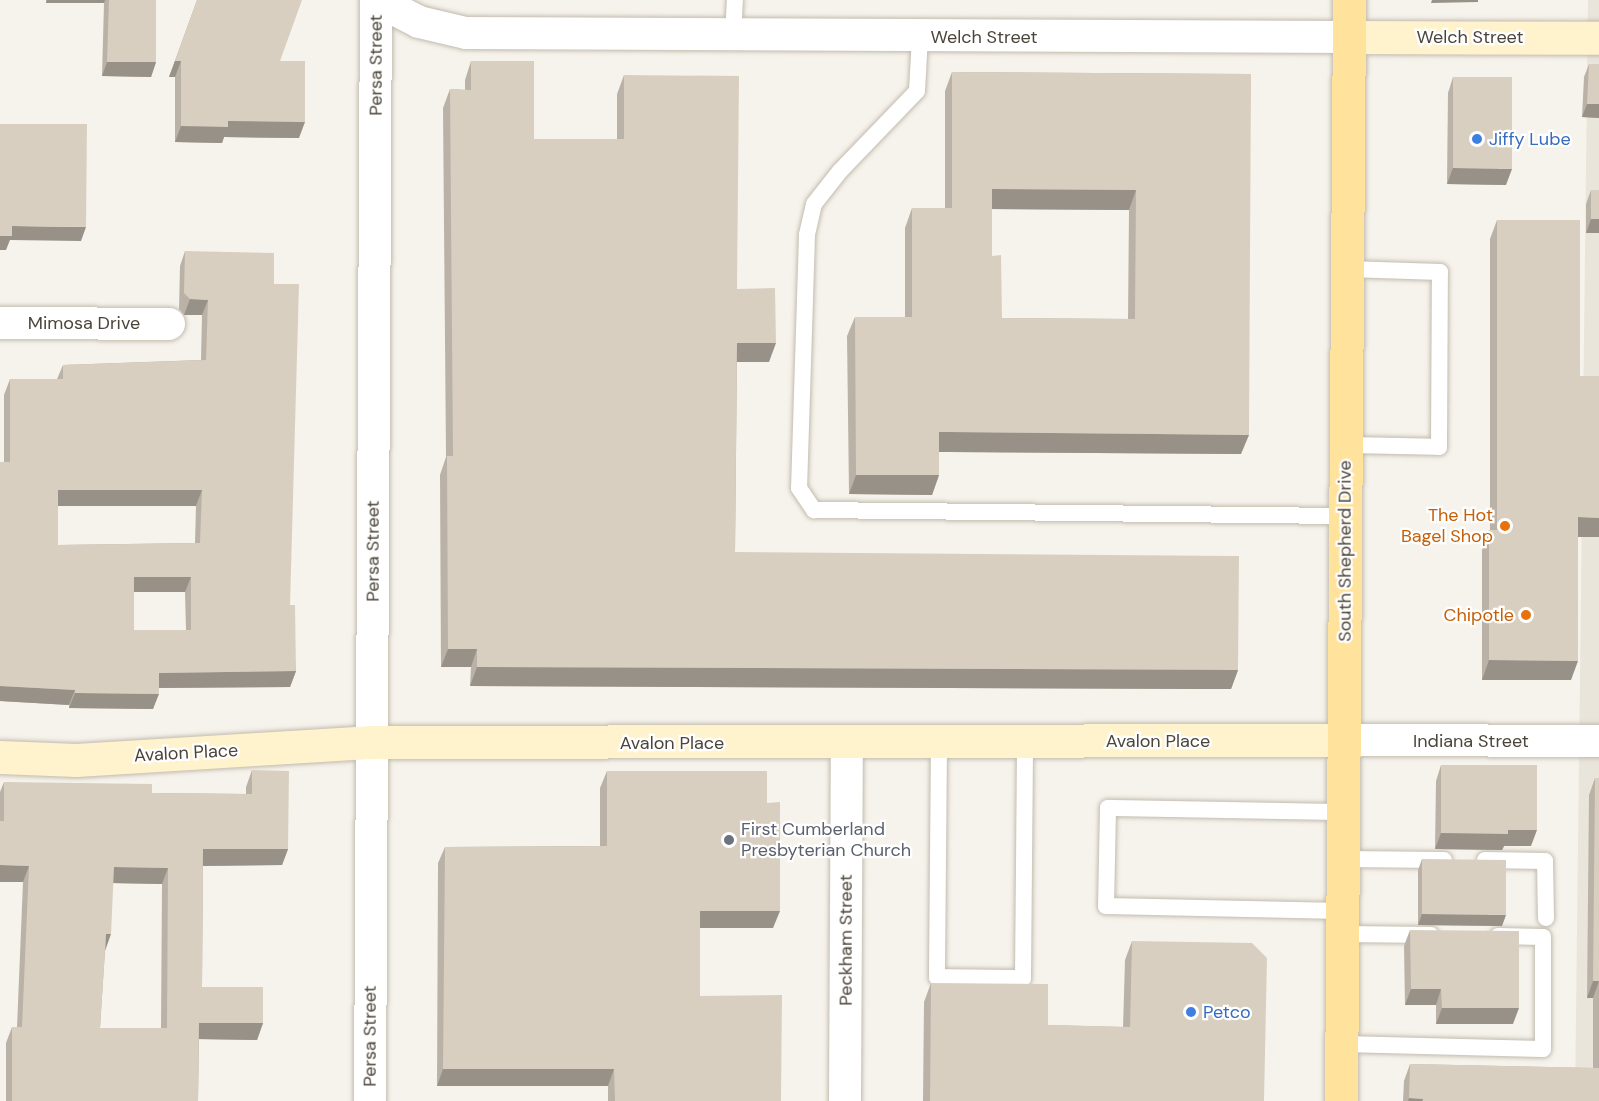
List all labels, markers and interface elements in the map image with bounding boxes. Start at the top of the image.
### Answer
street label: Persa Street [365,14,387,116]
street label: Welch Street [930,26,1038,48]
street label: Welch Street [1416,26,1524,48]
place label: Jiffy Lube [1489,128,1571,150]
marker: Jiffy Lube [1470,132,1484,146]
street label: Mimosa Drive [28,312,140,334]
street label: South Shepherd Drive [1334,460,1356,642]
street label: Persa Street [362,500,384,602]
place label: The Hot Bagel Shop [1401,505,1493,548]
marker: The Hot Bagel Shop [1498,519,1512,533]
place label: Chipotle [1444,604,1514,626]
marker: Chipotle [1519,608,1533,622]
street label: Avalon Place [1106,730,1210,752]
street label: Indiana Street [1413,730,1529,752]
street label: Avalon Place [620,732,724,754]
street label: Avalon Place [133,739,239,767]
place label: First Cumberland Presbyterian Church [741,819,911,862]
marker: First Cumberland Presbyterian Church [722,833,736,847]
street label: Peckham Street [835,874,857,1006]
street label: Persa Street [359,985,381,1087]
place label: Petco [1203,1001,1251,1023]
marker: Petco [1184,1005,1198,1019]

